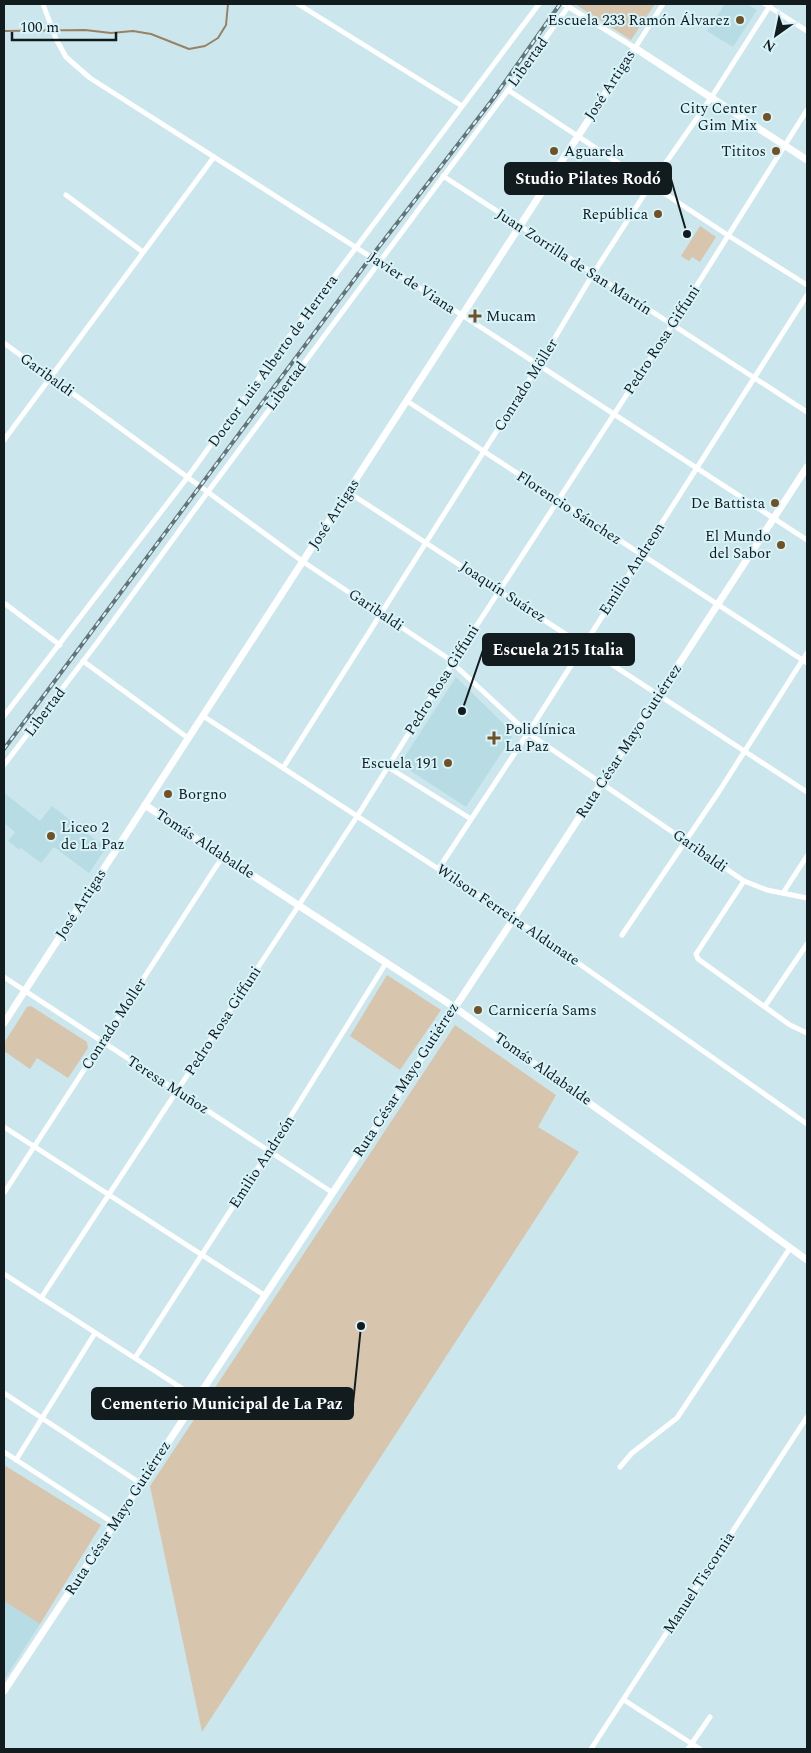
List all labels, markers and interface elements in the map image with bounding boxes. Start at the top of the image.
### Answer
place label: Escuela 233 Ramón Álvarez [548,9,730,32]
scale bar [12,10,116,42]
north arrow [751,10,801,60]
marker: Escuela 233 Ramón Álvarez [734,14,746,26]
text: 100 m [20,16,59,39]
street label: Libertad [502,32,554,92]
text: N [759,34,780,57]
street label: José Artigas [579,45,641,125]
place label: City Center Gim Mix [680,97,758,137]
marker: City Center Gim Mix [761,111,773,123]
place label: Aguarela [564,140,625,163]
place label: Tititos [721,140,766,163]
marker: Aguarela [548,145,560,157]
marker: Tititos [770,145,782,157]
callout: Studio Pilates Rodó [505,163,671,194]
text: Studio Pilates Rodó [515,167,661,191]
street label: Juan Zorrilla de San Martín [491,203,657,321]
place label: República [582,203,649,226]
marker: República [652,208,664,220]
street label: Javier de Viana [364,246,461,320]
street label: Doctor Luis Alberto de Herrera [202,269,344,452]
street label: Pedro Rosa Giffuni [618,281,706,399]
place label: Mucam [486,305,536,328]
marker: Mucam [468,309,482,323]
street label: Conrado Möller [488,334,564,436]
street label: Garibaldi [15,347,79,403]
street label: Libertad [260,356,312,416]
street label: Florencio Sánchez [512,465,626,551]
street label: José Artigas [303,474,365,554]
place label: De Battista [691,492,766,515]
marker: De Battista [769,497,781,509]
street label: Emilio Andreon [593,518,671,620]
place label: El Mundo del Sabor [705,525,771,565]
marker: El Mundo del Sabor [775,539,787,551]
street label: Joaquín Suárez [455,555,551,629]
street label: Garibaldi [344,583,408,637]
street label: Pedro Rosa Giffuni [399,620,485,740]
callout: Escuela 215 Italia [483,634,634,665]
text: Escuela 215 Italia [492,638,624,662]
street label: Ruta César Mayo Gutiérrez [570,659,688,823]
street label: Libertad [19,682,71,742]
place label: Policlínica La Paz [505,718,576,758]
marker: Policlínica La Paz [487,731,501,745]
place label: Escuela 191 [361,752,438,775]
marker: Escuela 191 [442,757,454,769]
place label: Borgno [178,783,227,806]
marker: Borgno [162,788,174,800]
street label: Tomás Aldabalde [151,803,259,885]
place label: Liceo 2 de La Paz [61,816,125,856]
street label: Garibaldi [668,824,732,878]
marker: Liceo 2 de La Paz [45,830,57,842]
street label: Wilson Ferreira Aldunate [432,858,584,972]
street label: José Artigas [50,864,112,944]
street label: Pedro Rosa Giffuni [179,962,267,1080]
street label: Conrado Moller [76,973,153,1075]
street label: Ruta César Mayo Gutiérrez [347,998,465,1162]
place label: Carnicería Sams [488,999,597,1022]
marker: Carnicería Sams [472,1004,484,1016]
street label: Tomás Aldabalde [489,1027,597,1111]
street label: Teresa Muñoz [122,1050,214,1120]
street label: Emilio Andreón [223,1111,301,1213]
callout: Cementerio Municipal de La Paz [92,1388,353,1419]
text: Cementerio Municipal de La Paz [101,1392,343,1416]
street label: Ruta César Mayo Gutiérrez [59,1436,177,1600]
street label: Manuel Tiscornia [657,1527,741,1639]

